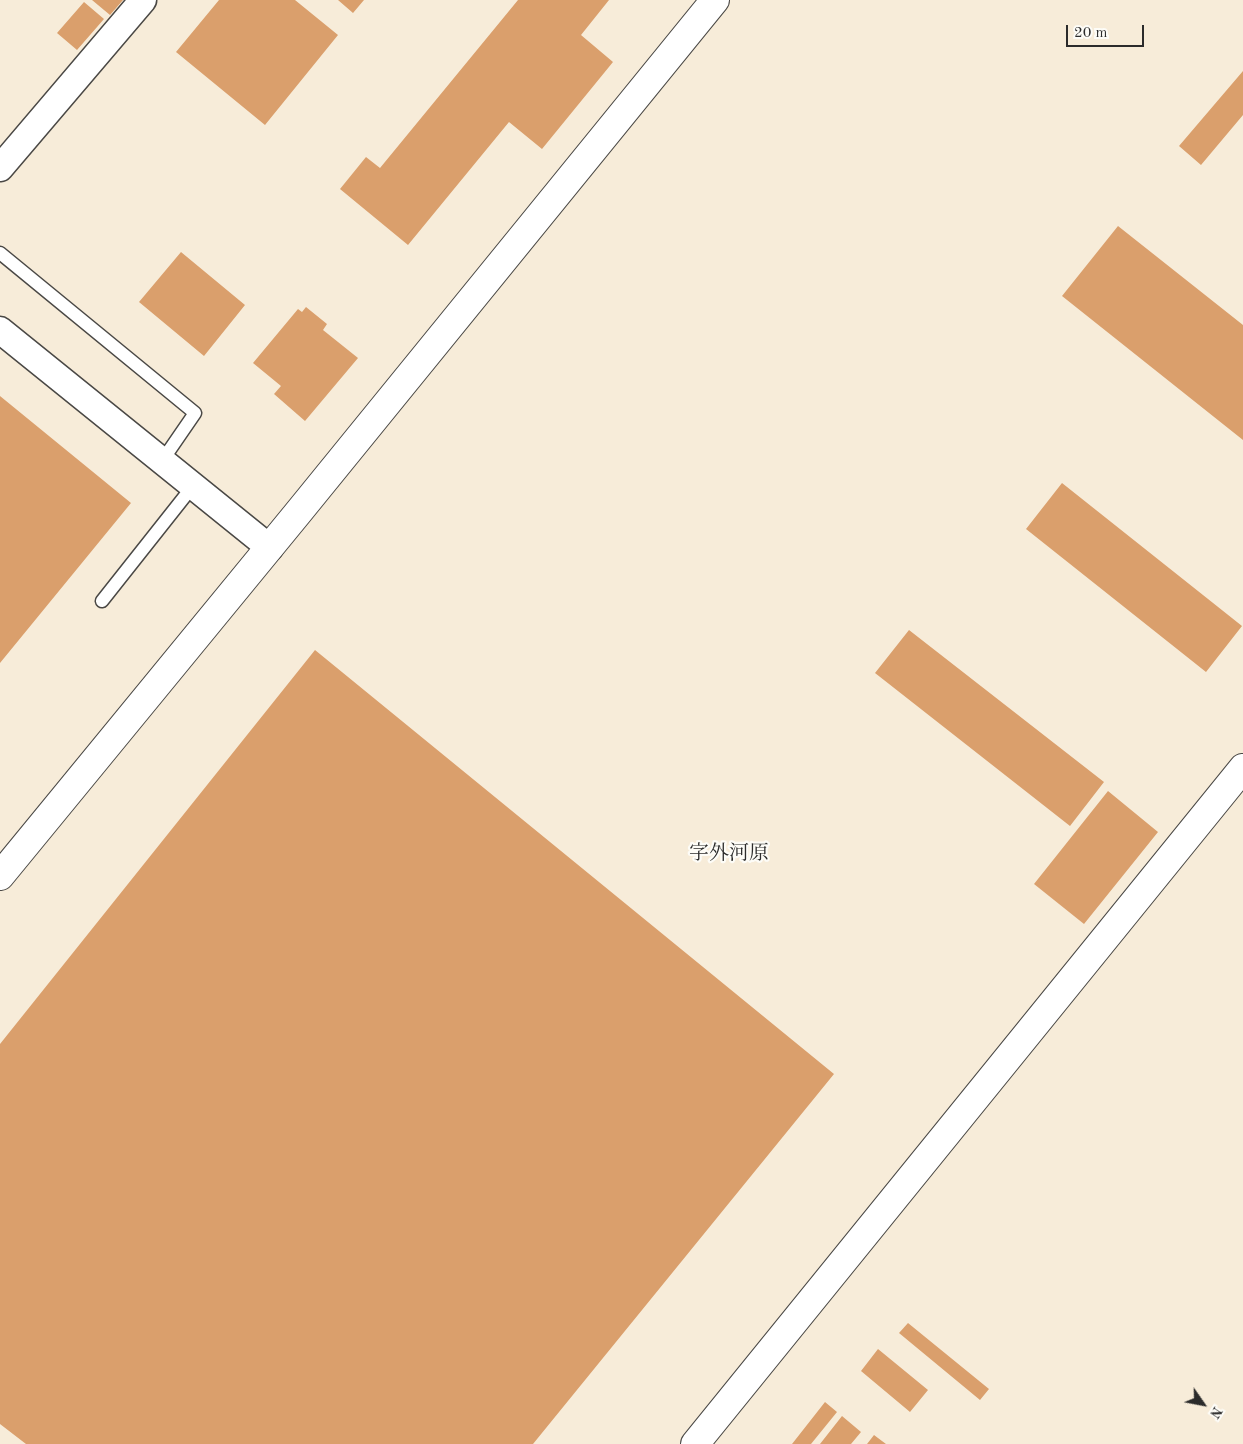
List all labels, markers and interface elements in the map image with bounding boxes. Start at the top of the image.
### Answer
scale bar [1068,15,1146,47]
text: 20 m [1074,26,1108,41]
district label: 字外河原 [689,842,769,866]
north arrow [1178,1379,1228,1429]
text: N [1207,1404,1224,1420]

